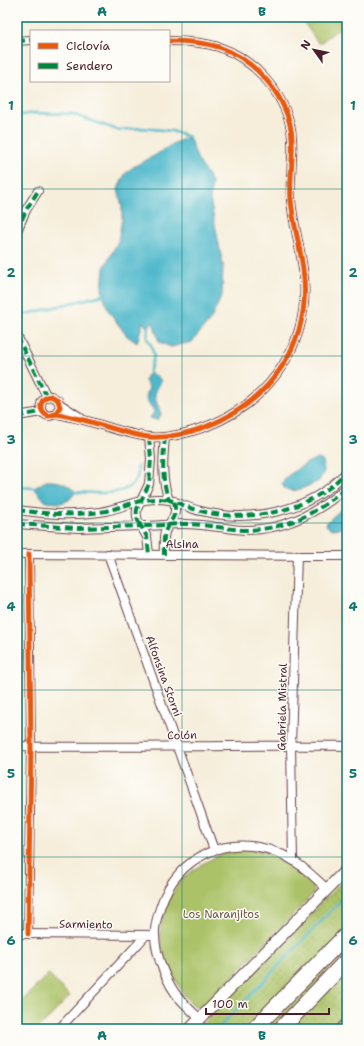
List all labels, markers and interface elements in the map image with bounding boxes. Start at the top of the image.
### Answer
text: A [97,3,107,20]
text: B [258,3,266,20]
legend [30,30,170,82]
north arrow [294,30,334,70]
text: N [297,37,315,53]
text: Ciclovía [66,38,110,54]
text: Sendero [66,58,113,74]
text: 1 [8,97,14,114]
text: 1 [350,97,356,114]
text: 2 [6,264,16,281]
text: 2 [348,264,358,281]
text: 3 [6,431,16,448]
text: 3 [348,431,358,448]
street label: Alsina [166,537,199,552]
text: 4 [6,598,16,615]
text: 4 [348,598,358,615]
street label: Alfonsina Storni [142,634,185,719]
street label: Gabriela Mistral [274,663,291,751]
street label: Colón [167,728,197,743]
text: 5 [7,765,15,782]
text: 5 [349,765,357,782]
park label: Los Naranjitos [183,907,259,922]
street label: Sarmiento [59,917,113,932]
text: 6 [6,932,16,949]
text: 6 [348,932,358,949]
scale bar [206,990,329,1016]
text: 100 m [212,996,248,1012]
text: A [97,1027,107,1044]
text: B [258,1027,266,1044]

